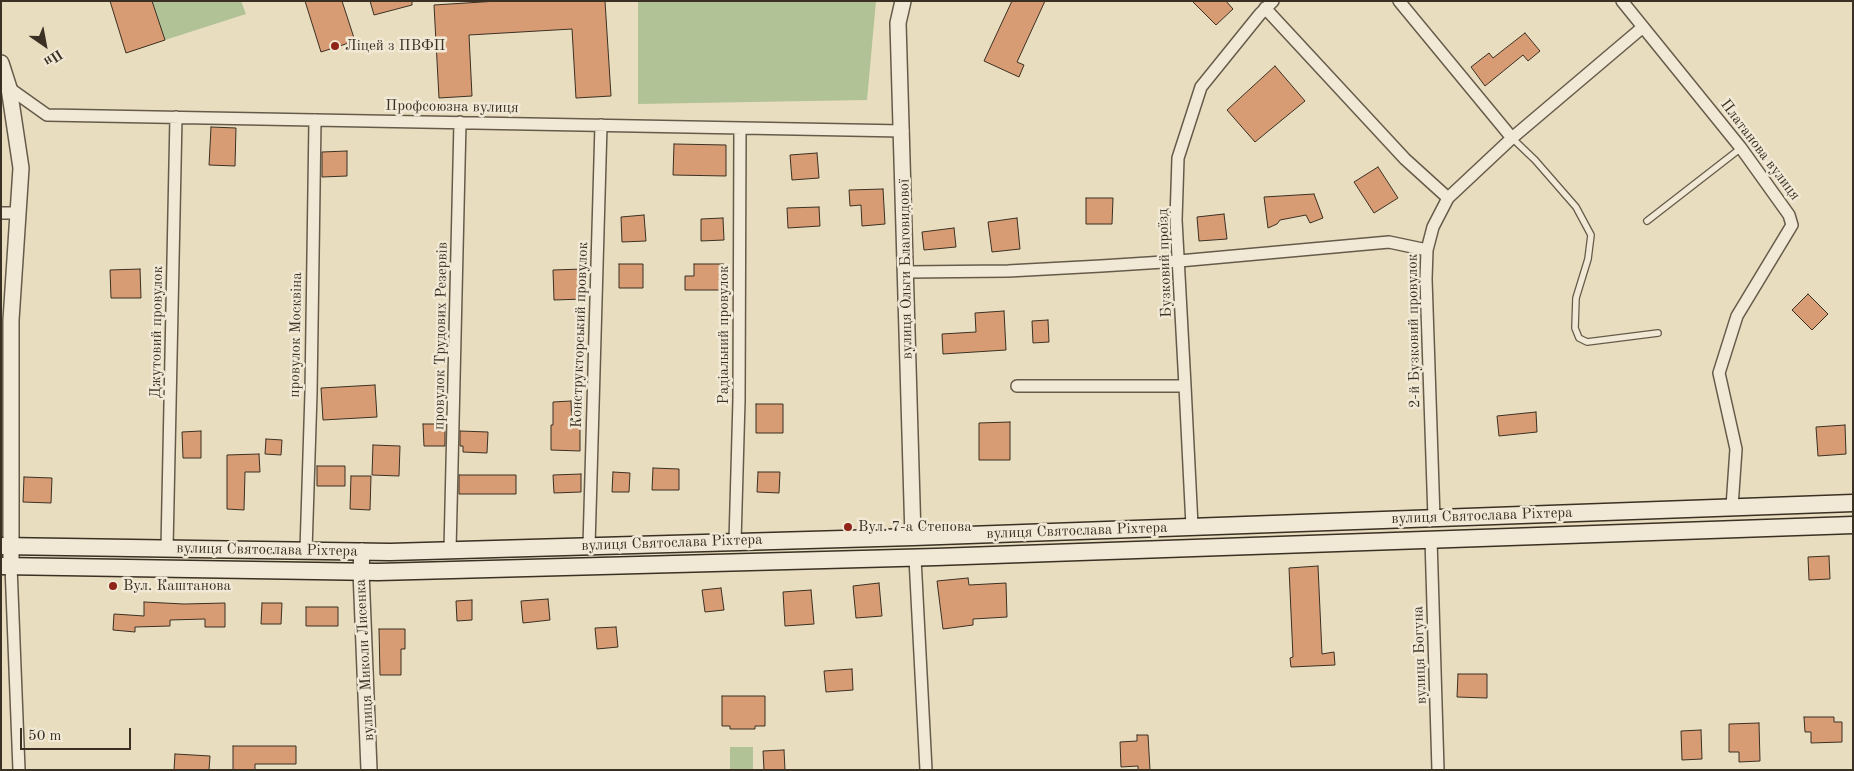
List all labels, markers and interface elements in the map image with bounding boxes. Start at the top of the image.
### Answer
north arrow [20,20,70,70]
place label: Ліцей з ПВФП [345,37,445,55]
marker: Ліцей з ПВФП [329,40,341,52]
text: Пн [41,46,65,69]
street label: Платанова вулиця [1716,96,1804,204]
street label: Профсоюзна вулиця [385,97,519,117]
street label: вулиця Ольги Благовидової [895,179,917,359]
street label: Бузковий проїзд [1154,208,1176,318]
street label: провулок Трудових Резервів [430,242,452,430]
street label: Конструкторський провулок [568,242,592,428]
street label: 2-й Бузковий провулок [1404,254,1424,408]
street label: Радіальний провулок [715,265,733,405]
street label: Джутовий провулок [147,266,167,398]
street label: провулок Москвіна [286,272,306,398]
street label: вулиця Святослава Ріхтера [1391,504,1573,528]
place label: Вул. 7-а Степова [858,518,972,536]
street label: вулиця Святослава Ріхтера [986,519,1168,543]
marker: Вул. 7-а Степова [842,521,854,533]
street label: вулиця Святослава Ріхтера [581,531,763,555]
street label: вулиця Святослава Ріхтера [176,539,358,561]
place label: Вул. Каштанова [123,577,231,595]
street label: вулиця Миколи Лисенка [352,579,378,741]
marker: Вул. Каштанова [107,580,119,592]
street label: вулиця Богуна [1409,606,1431,704]
scale bar [22,718,134,750]
text: 50 m [28,729,62,744]

